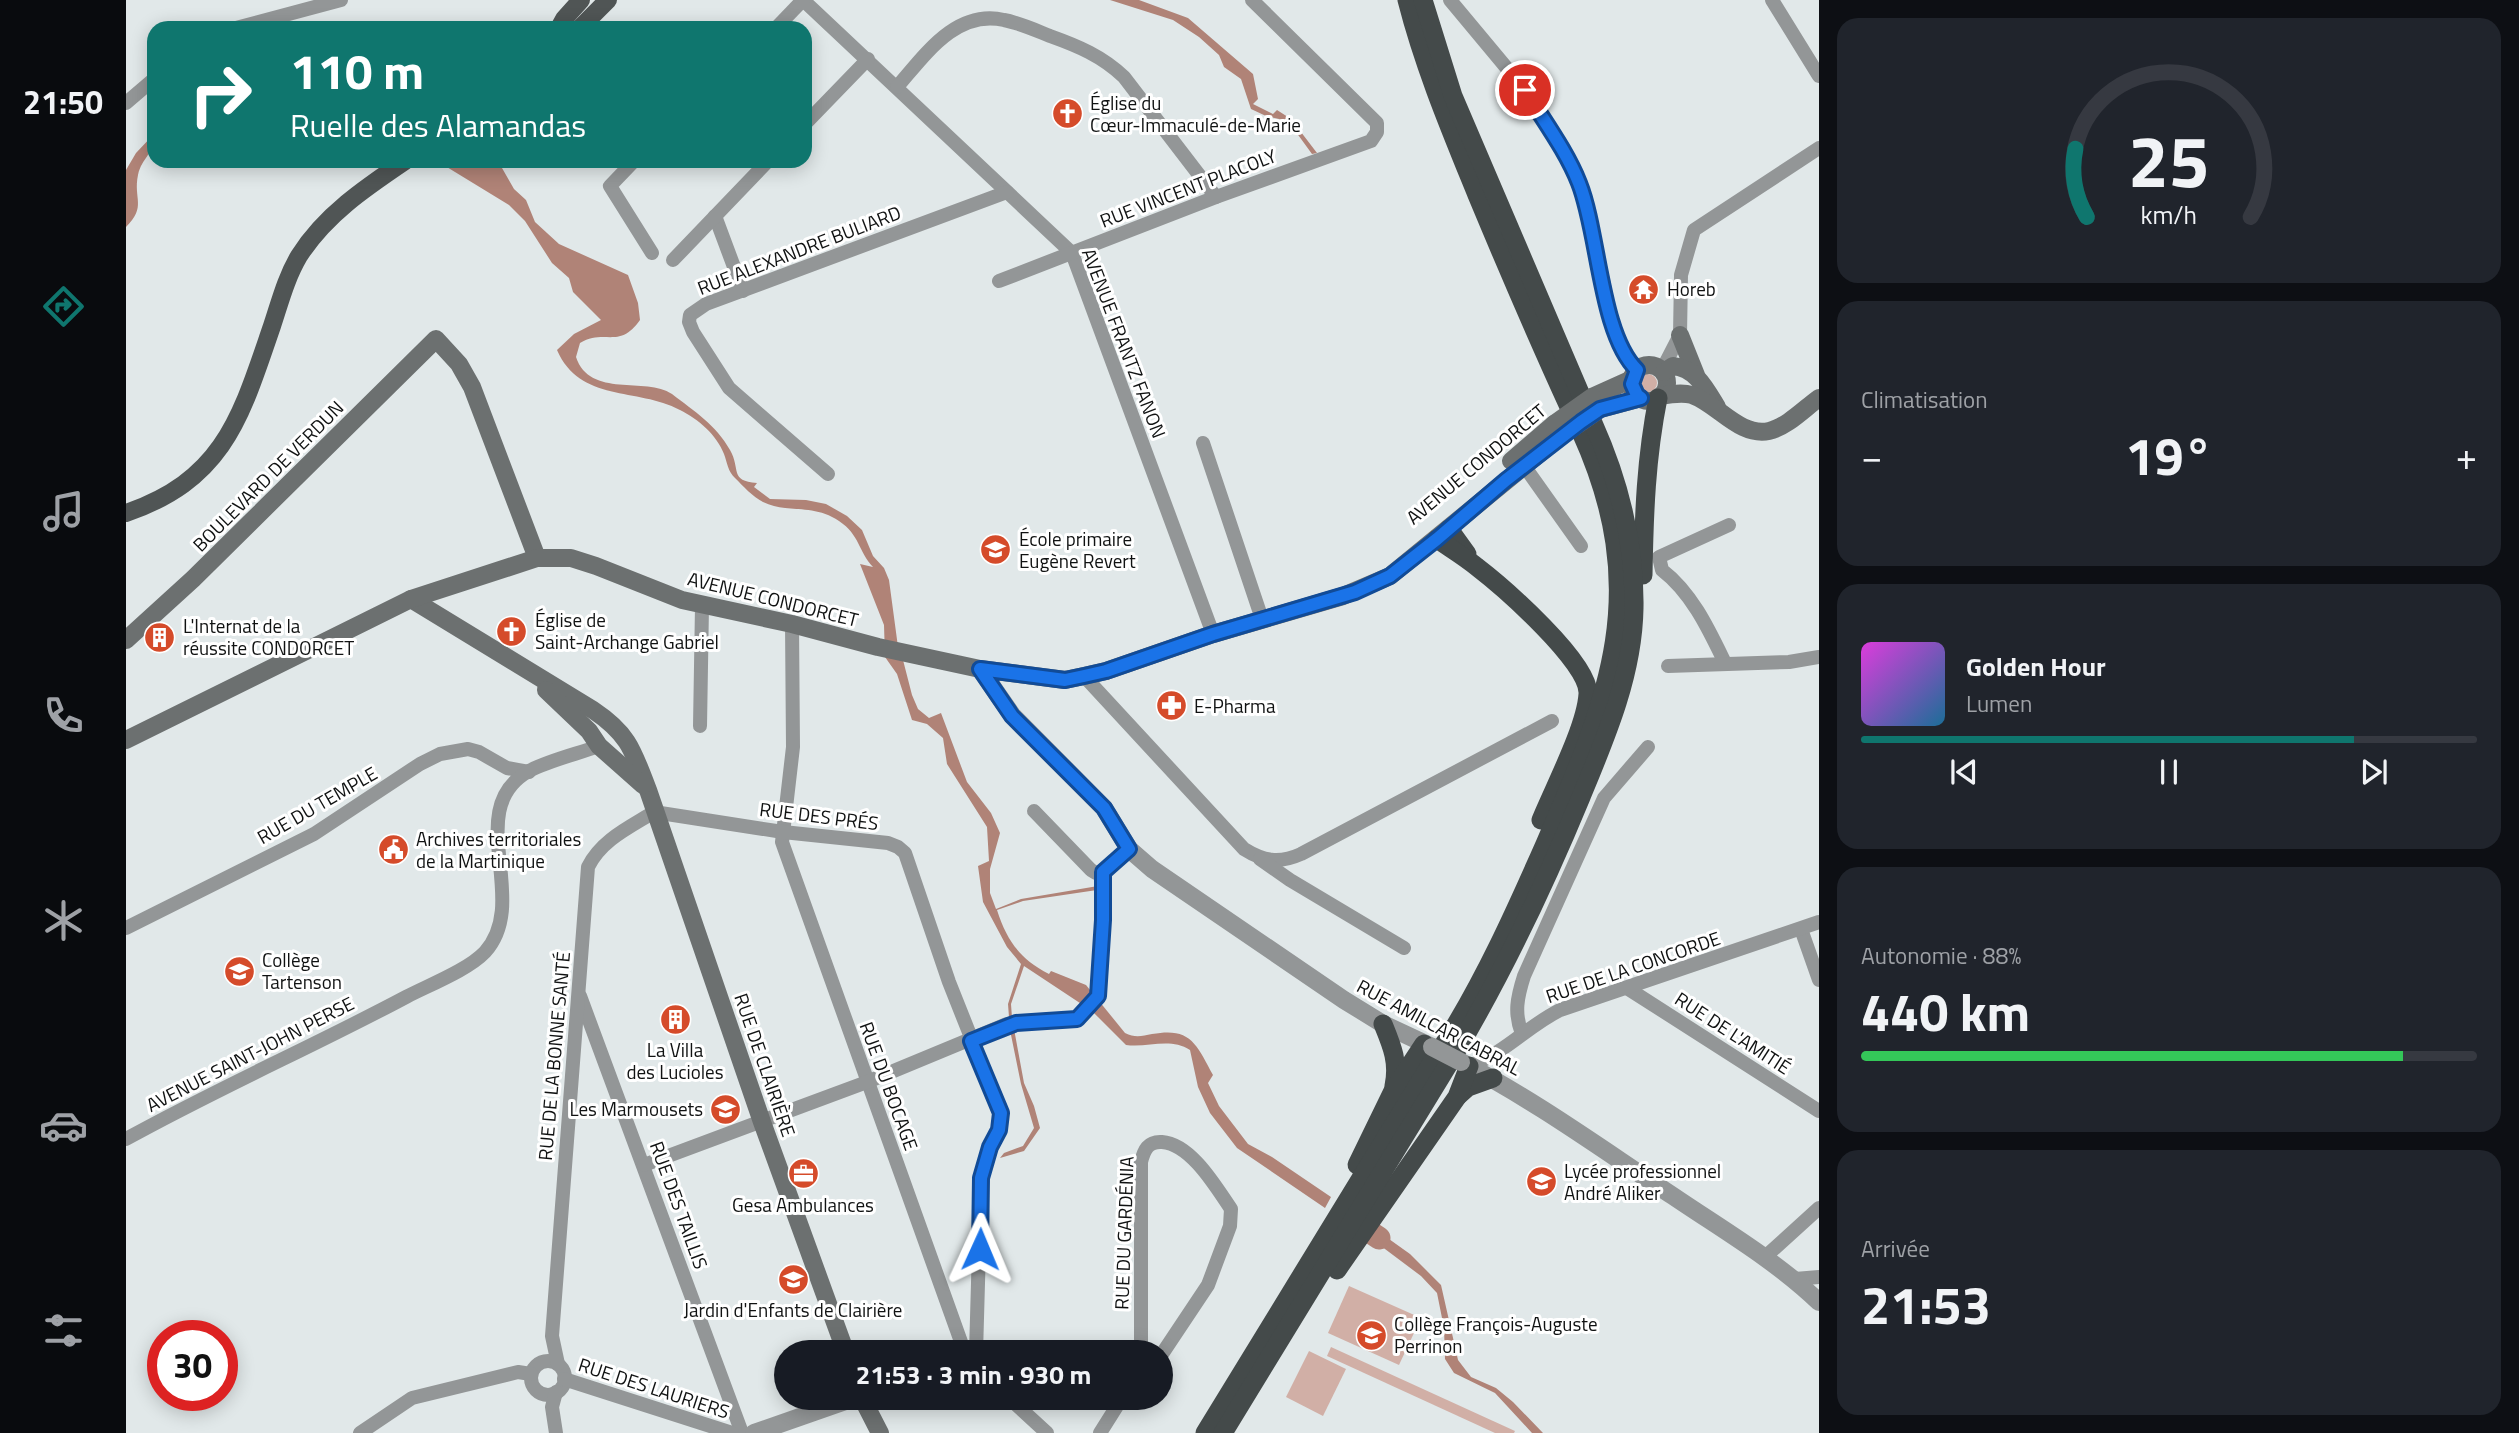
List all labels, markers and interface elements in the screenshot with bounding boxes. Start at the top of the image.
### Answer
text: 110 m [290,33,424,108]
icon: right [175,49,266,140]
pin [1495,60,1555,120]
icon: arrive [1506,71,1544,109]
text: 21:50 [23,78,103,126]
place label: Église du Cœur-Immaculé-de-Marie [1090,88,1301,139]
church icon: Église du Cœur-Immaculé-de-Marie [1050,97,1084,131]
text: Ruelle des Alamandas [290,101,586,149]
text: 25 [2128,105,2210,215]
street label: RUE VINCENT PLACOLY [1095,140,1281,235]
text: km/h [2141,195,2197,233]
street label: RUE ALEXANDRE BULIARD [693,197,905,302]
street label: AVENUE FRANTZ FANON [1075,244,1174,442]
temple icon: Horeb [1627,272,1661,306]
place label: Horeb [1667,274,1716,303]
icon: directions [39,282,88,331]
text: Climatisation [1861,382,1988,417]
street label: BOULEVARD DE VERDUN [185,393,350,558]
street label: AVENUE CONDORCET [1399,396,1552,531]
text: 19° [2125,416,2213,495]
text: − [1861,427,1882,485]
text: + [2456,427,2477,485]
icon: music [39,487,88,536]
place label: École primaire Eugène Revert [1019,524,1136,575]
school or university icon: École primaire Eugène Revert [979,533,1013,567]
street label: AVENUE CONDORCET [685,563,862,634]
place label: Église de Saint-Archange Gabriel [535,605,719,656]
place label: L'Internat de la réussite CONDORCET [183,611,354,662]
church icon: Église de Saint-Archange Gabriel [495,614,529,648]
building icon: L'Internat de la réussite CONDORCET [143,620,177,654]
text: Golden Hour [1966,647,2106,686]
text: Lumen [1966,686,2032,721]
pharmacy icon: E-Pharma [1154,689,1188,723]
icon: phone [39,691,88,740]
place label: E-Pharma [1194,691,1276,720]
icon: previous [1945,753,1983,791]
icon: pause [2150,753,2188,791]
icon: next [2355,753,2393,791]
street label: RUE DU TEMPLE [251,758,382,851]
street label: RUE DES PRÉS [758,794,880,837]
place label: Archives territoriales de la Martinique [416,824,581,875]
public building icon: Archives territoriales de la Martinique [376,833,410,867]
icon: climate [39,896,88,945]
street label: RUE DE LA CONCORDE [1542,923,1724,1010]
text: Autonomie · 88% [1861,938,2021,973]
place label: Collège Tartenson [262,945,342,996]
street label: RUE DE LA BONNE SANTÉ [530,950,577,1162]
school or university icon: Collège Tartenson [222,954,256,988]
street label: RUE AMILCAR CABRAL [1352,971,1527,1082]
text: 440 km [1861,972,2030,1051]
street label: RUE DE L'AMITIÉ [1670,984,1797,1081]
street label: AVENUE SAINT-JOHN PERSE [141,988,359,1119]
street label: RUE DE CLAIRIÈRE [727,989,804,1141]
building icon: La Villa des Lucioles [658,1002,692,1036]
street label: RUE DU BOCAGE [853,1017,926,1154]
place label: La Villa des Lucioles [626,1035,724,1086]
school or university icon: Les Marmousets [709,1092,743,1126]
place label: Les Marmousets [569,1094,703,1123]
icon: car [39,1101,88,1150]
street label: RUE DES TAILLIS [643,1137,716,1273]
street label: RUE DU GARDÉNIA [1106,1156,1141,1310]
place label: Lycée professionnel André Aliker [1564,1156,1721,1207]
office icon: Gesa Ambulances [786,1157,820,1191]
school or university icon: Lycée professionnel André Aliker [1524,1165,1558,1199]
place label: Gesa Ambulances [732,1190,874,1219]
position arrow [943,1212,1017,1286]
text: Arrivée [1861,1231,1930,1266]
school or university icon: Jardin d'Enfants de Clairière [776,1262,810,1296]
text: 21:53 [1861,1265,1991,1344]
place label: Jardin d'Enfants de Clairière [684,1295,902,1324]
icon: filters [39,1306,88,1355]
place label: Collège François-Auguste Perrinon [1394,1309,1598,1360]
school or university icon: Collège François-Auguste Perrinon [1354,1318,1388,1352]
speed limit sign: 30 [147,1320,238,1411]
street label: RUE DES LAURIERS [575,1349,733,1426]
text: 21:53 · 3 min · 930 m [856,1355,1091,1394]

